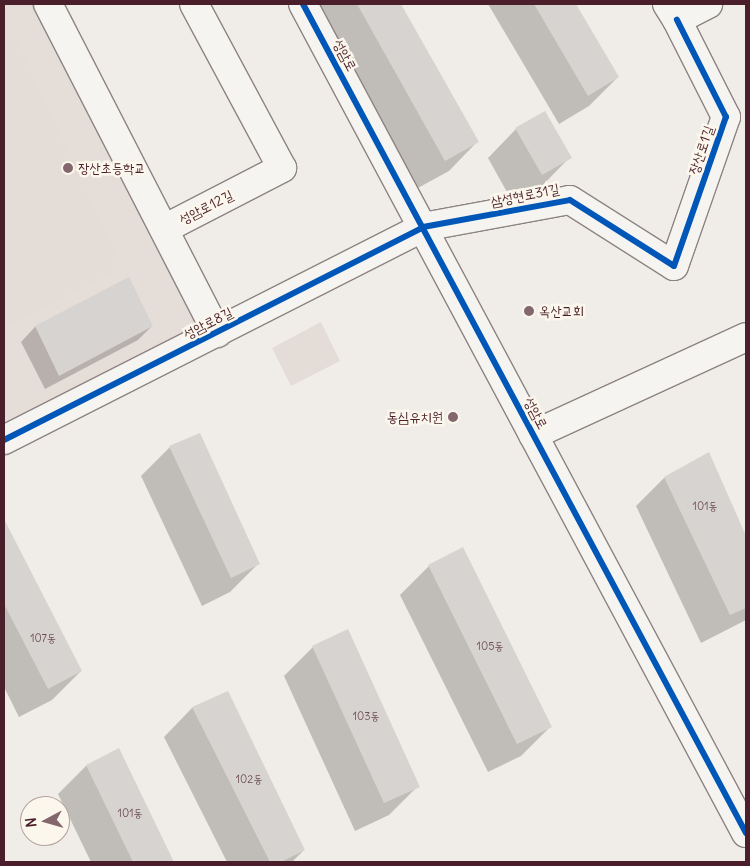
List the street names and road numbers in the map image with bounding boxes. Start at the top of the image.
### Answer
street label: 성암로 [330,36,360,74]
street label: 장산로1길 [685,123,717,177]
street label: 삼성현로31길 [489,180,561,210]
street label: 성암로12길 [176,186,236,228]
street label: 성암로8길 [181,303,235,343]
street label: 성암로 [521,394,551,432]

